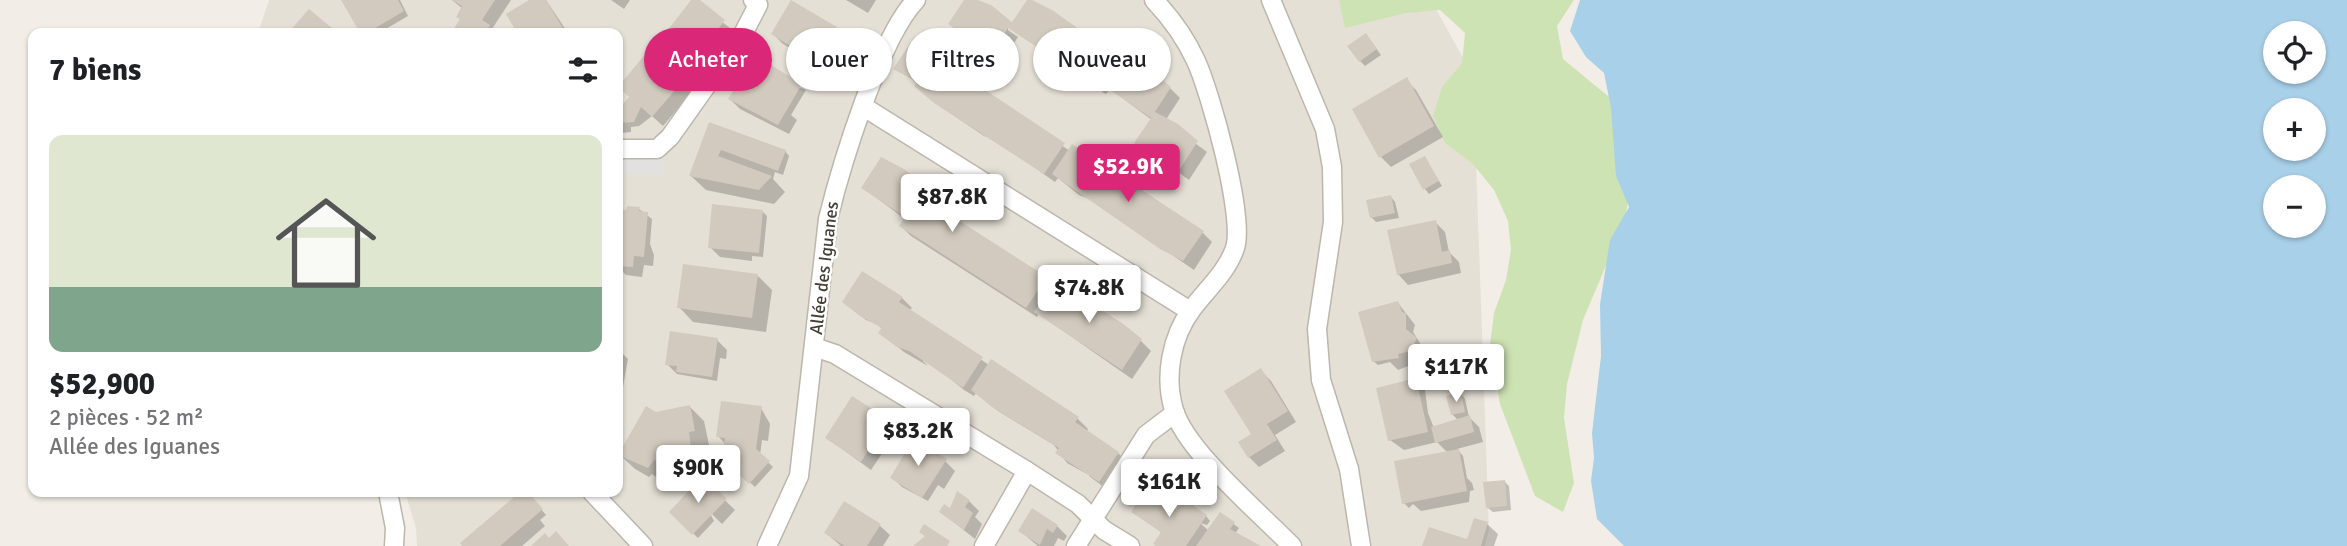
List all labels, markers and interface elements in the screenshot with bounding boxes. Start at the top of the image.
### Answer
map controls [2263,21,2326,238]
button: locate [2263,21,2326,84]
chip: Acheter [644,28,772,91]
chip: Louer [786,28,892,91]
chip: Filtres [906,28,1019,91]
chip: Nouveau [1033,28,1171,91]
icon: filters [564,51,602,89]
text: 7 biens [49,52,141,89]
button: + [2263,98,2326,161]
pin: $52.9K [1071,144,1185,204]
text: $52.9K [1093,152,1163,181]
pin: $87.8K [895,174,1009,234]
button: − [2263,175,2326,238]
icon: home [263,180,389,306]
text: $87.8K [917,182,987,211]
street label: Allée des Iguanes [805,200,843,336]
pin: $74.8K [1032,266,1146,325]
text: $74.8K [1054,273,1124,302]
pin: $117K [1407,344,1505,404]
text: $117K [1424,352,1488,381]
text: $52,900 [49,366,155,403]
text: 2 pièces · 52 m² [49,403,204,432]
pin: $83.2K [861,408,975,468]
text: $83.2K [883,416,953,445]
text: Allée des Iguanes [49,432,220,461]
pin: $90K [657,446,739,505]
text: $90K [672,453,724,482]
pin: $161K [1120,460,1218,519]
text: $161K [1137,467,1201,496]

